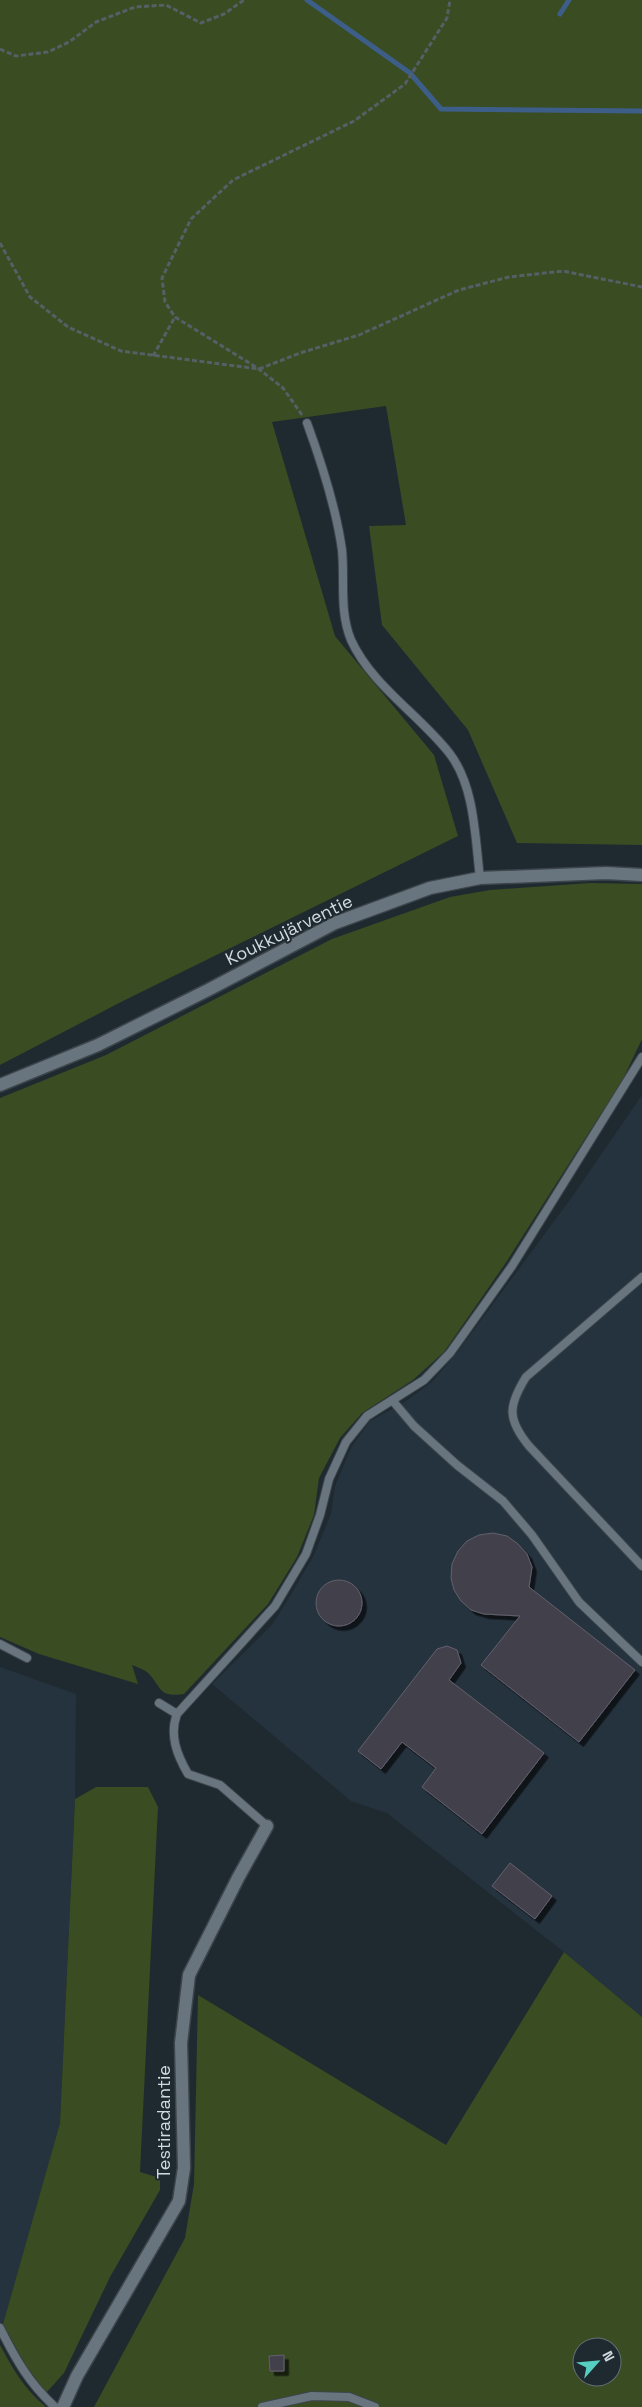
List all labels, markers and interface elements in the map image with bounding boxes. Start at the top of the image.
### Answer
street label: Koukkujärventie [221,889,356,970]
street label: Testiradantie [152,2065,175,2179]
north arrow [572,2337,622,2387]
text: N [598,2348,619,2364]

